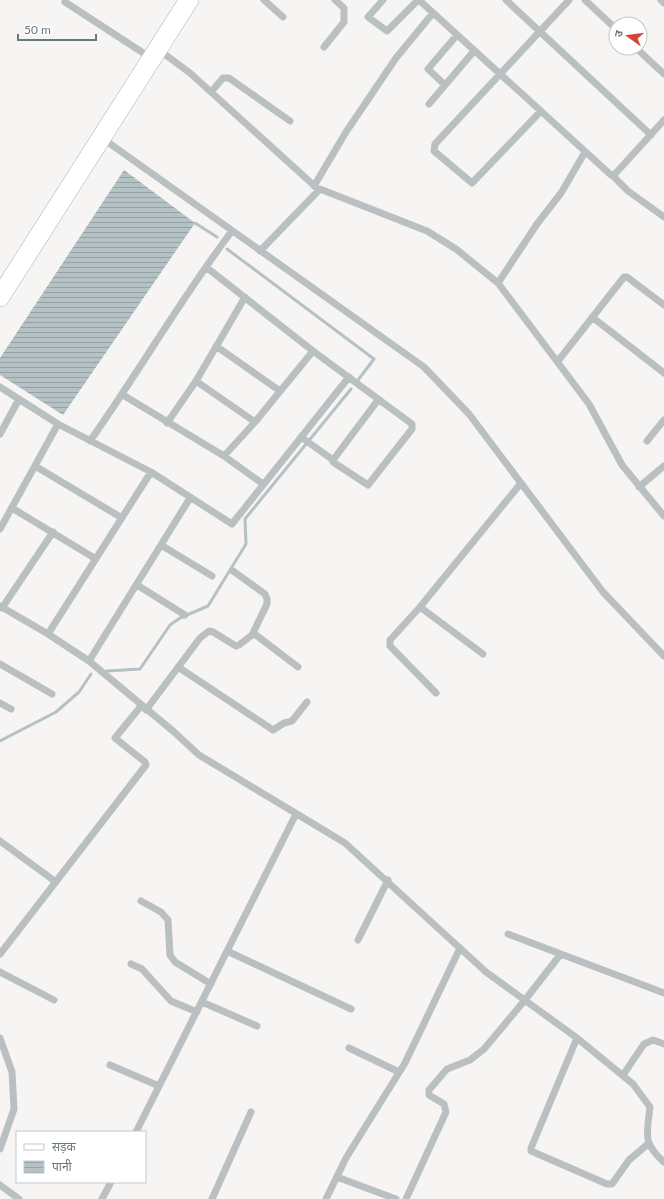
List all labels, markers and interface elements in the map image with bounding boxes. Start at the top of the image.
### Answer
scale bar [18,16,96,42]
north arrow [608,16,648,56]
text: 50 m [24,22,51,37]
text: उ [611,28,625,38]
legend [16,1131,146,1183]
text: सड़क [52,1139,77,1154]
text: पानी [52,1159,73,1174]

